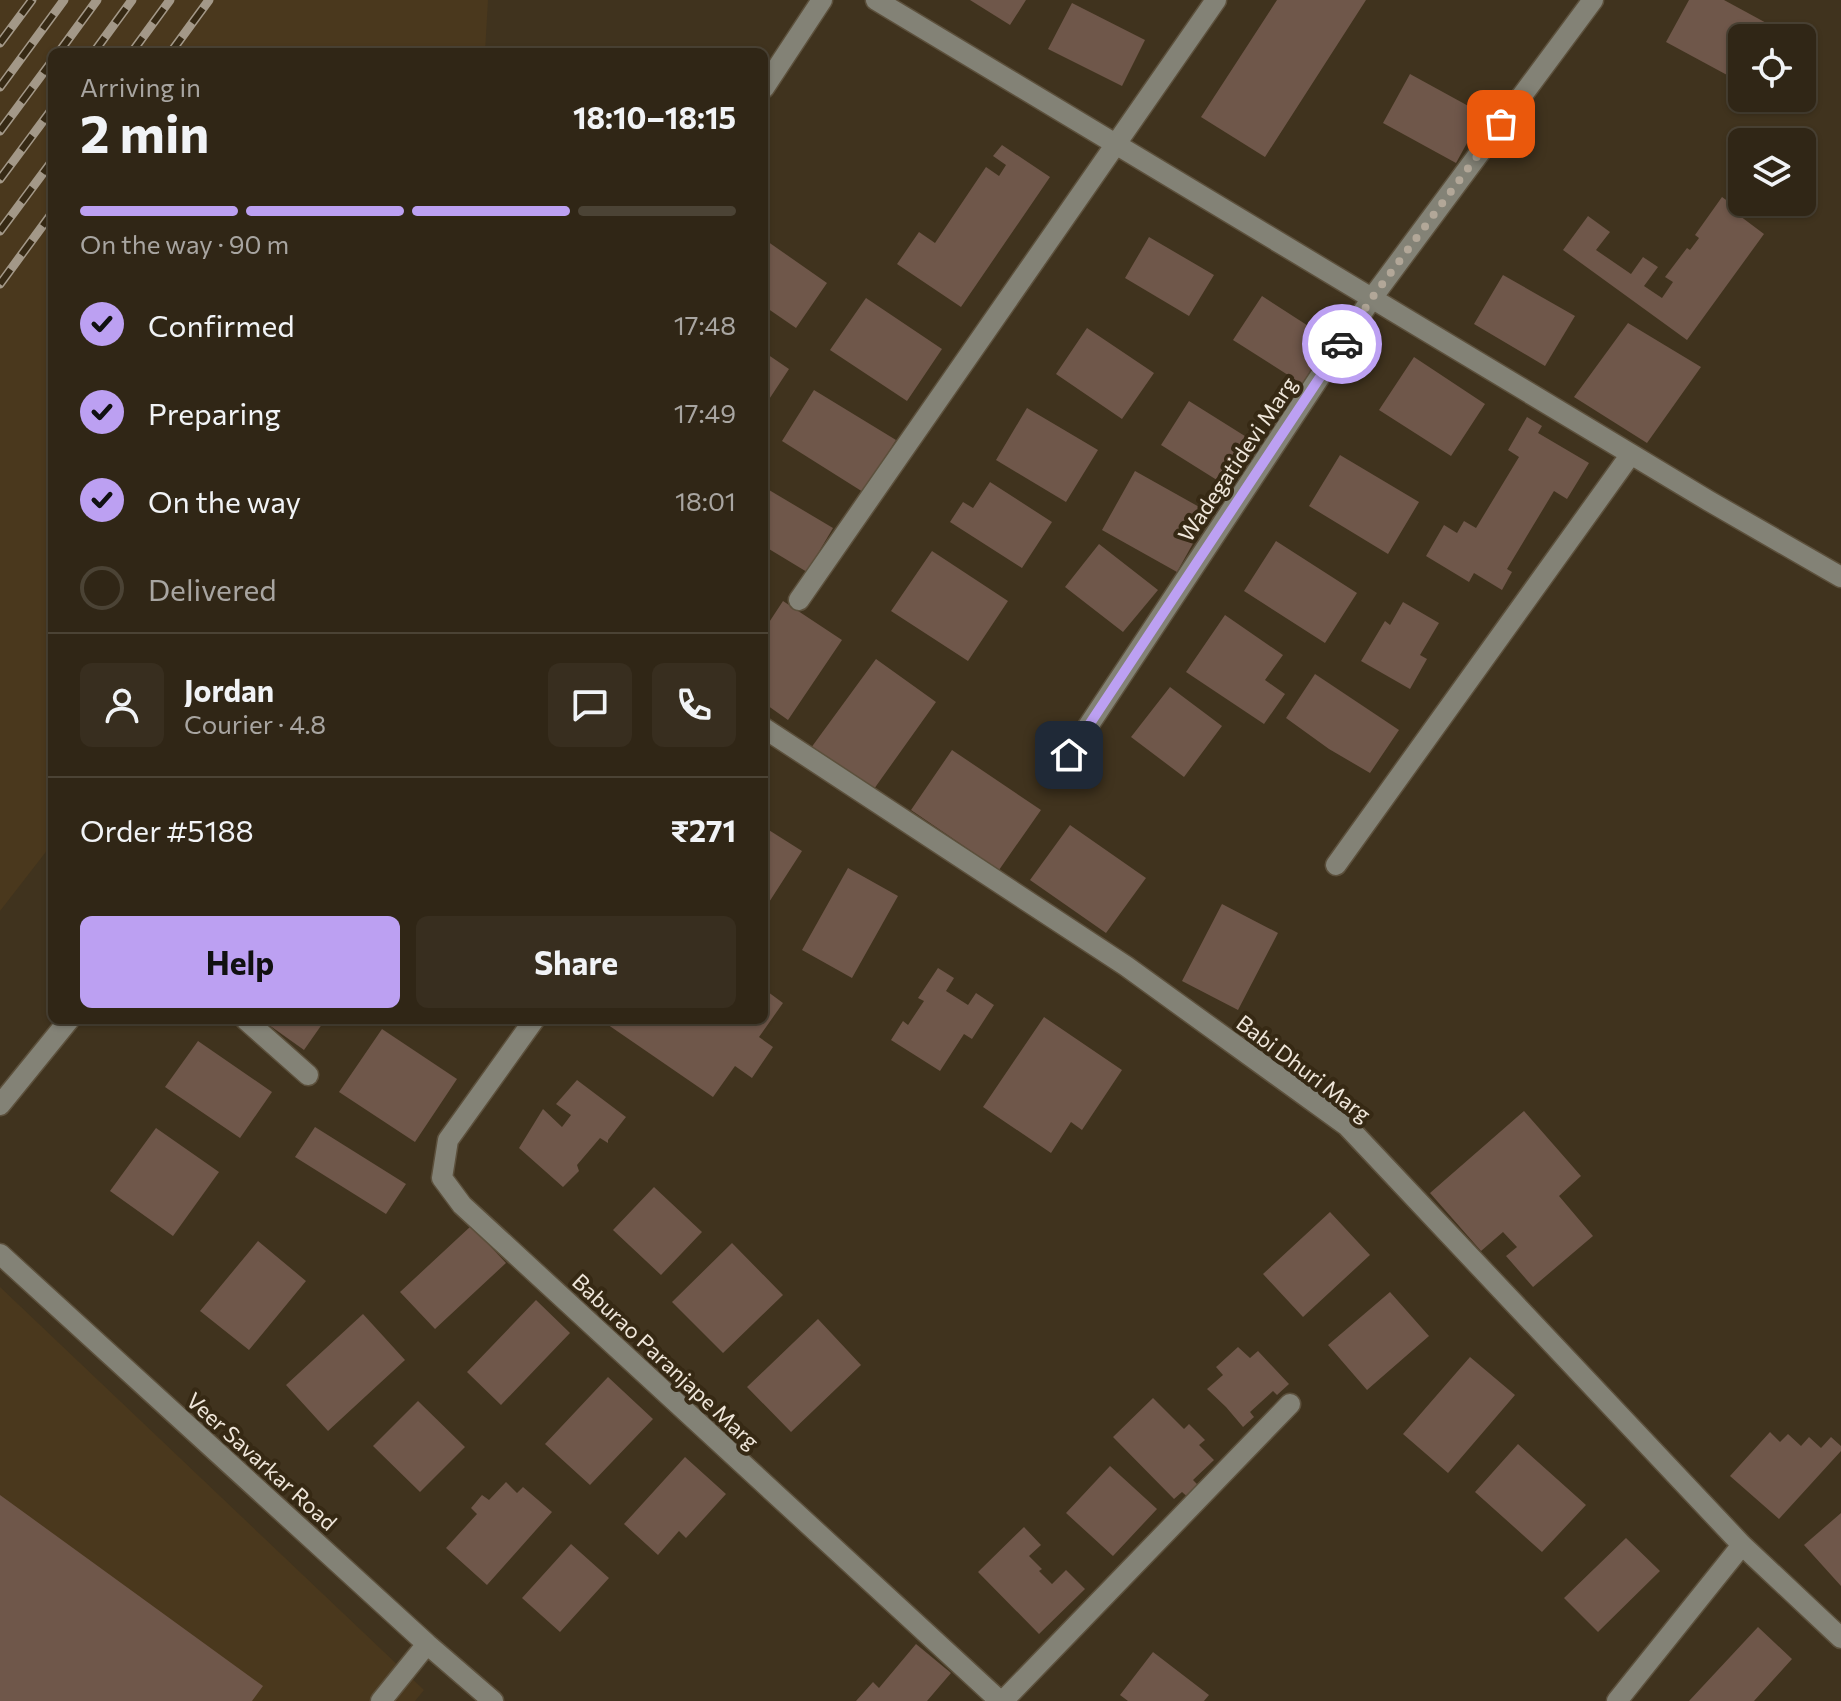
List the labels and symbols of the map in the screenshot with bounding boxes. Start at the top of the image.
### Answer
pin [1467,90,1535,158]
courier [1302,304,1382,384]
street label: Wadegatidevi Marg [1172,371,1302,547]
pin [1035,721,1103,789]
street label: Babi Dhuri Marg [1231,1009,1377,1127]
street label: Baburao Paranjape Marg [567,1267,765,1455]
street label: Veer Savarkar Road [181,1386,343,1536]

